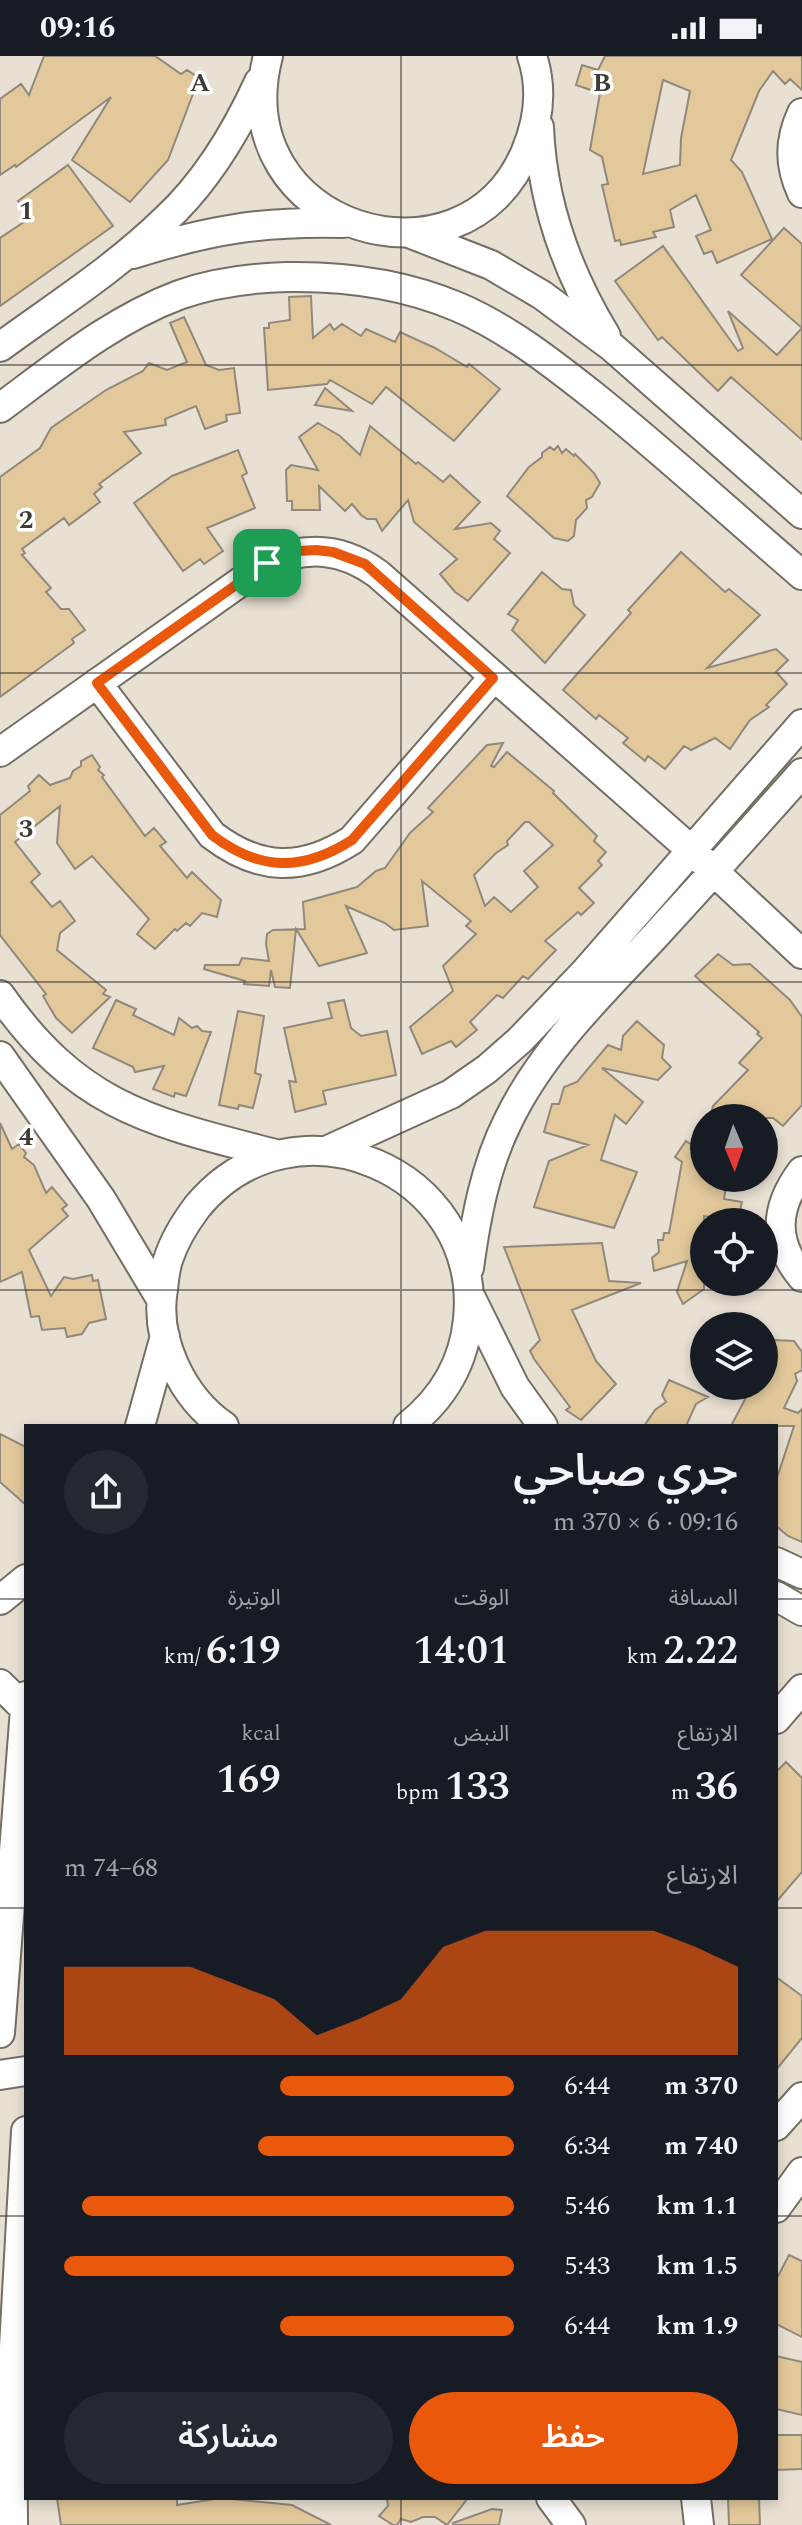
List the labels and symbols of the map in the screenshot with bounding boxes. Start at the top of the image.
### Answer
text: A [190,63,210,103]
text: B [593,63,611,103]
text: 1 [19,191,33,231]
text: 2 [19,500,33,540]
pin [233,529,301,597]
text: 3 [19,809,33,849]
north arrow [690,1104,778,1192]
text: 4 [19,1117,34,1157]

